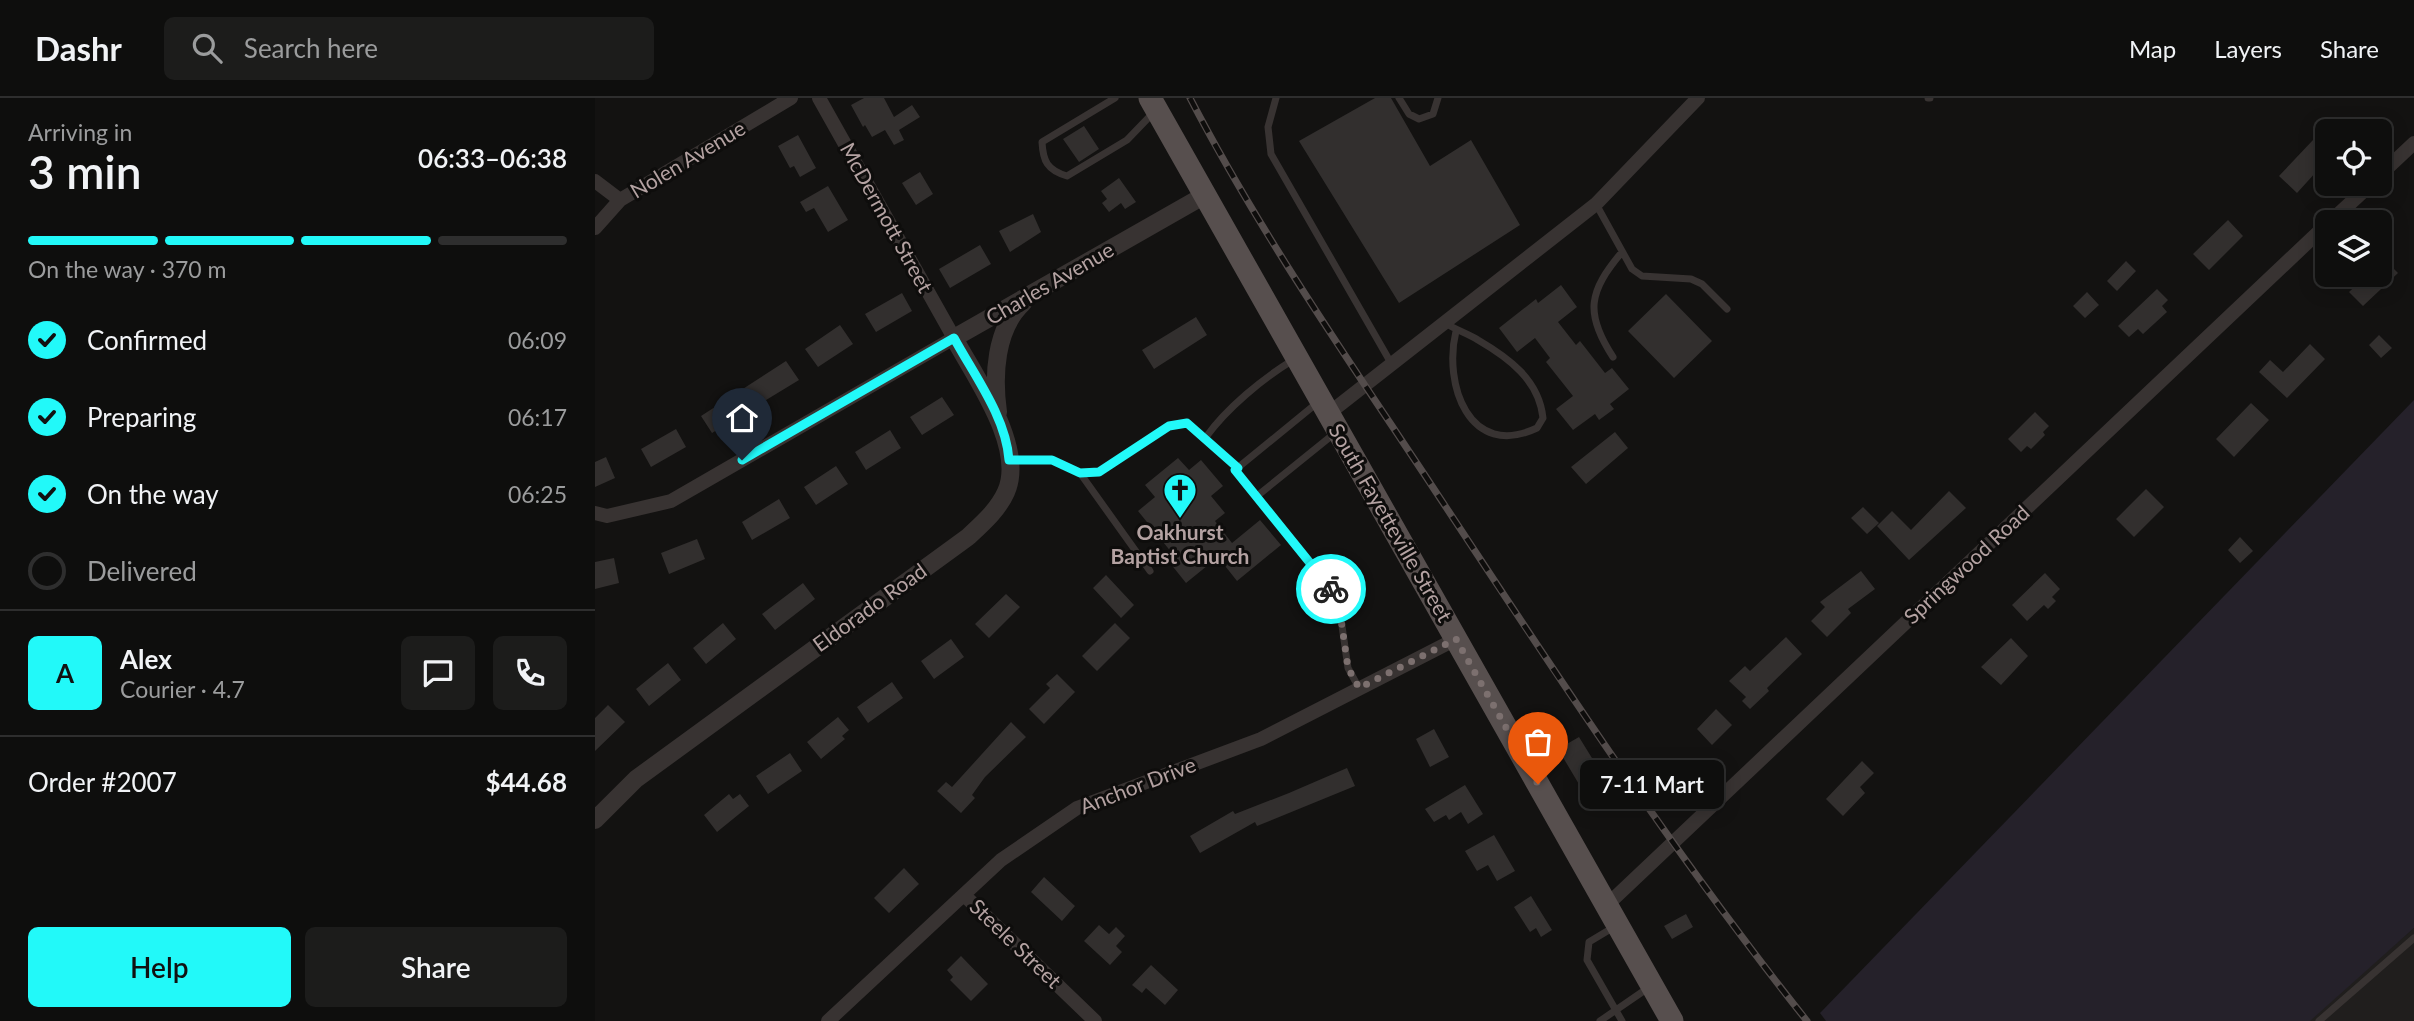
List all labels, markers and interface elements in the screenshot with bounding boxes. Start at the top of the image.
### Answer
search box [164,17,654,80]
text: Dashr [35,28,122,68]
icon: search [188,29,226,67]
text: Search here [244,32,378,64]
text: Map [2129,34,2176,63]
text: Layers [2214,34,2282,63]
text: Share [2320,34,2379,63]
street label: Nolen Avenue [625,115,749,203]
text: Arriving in [28,118,132,146]
map controls [2315,119,2392,287]
button: locate [2315,119,2392,196]
street label: McDermott Street [836,138,939,297]
text: 06:33–06:38 [418,142,567,174]
text: 3 min [28,144,142,199]
button: layers [2315,210,2392,287]
street label: Charles Avenue [981,236,1117,329]
text: On the way · 370 m [28,255,227,283]
icon: check [28,321,66,359]
text: Confirmed [87,324,207,356]
text: 06:09 [508,326,567,354]
pin [712,388,772,460]
icon: check [28,398,66,436]
icon: home [723,399,761,437]
text: Preparing [87,401,196,433]
text: 06:17 [508,403,567,431]
street label: South Fayetteville Street [1324,419,1458,626]
church icon: Oakhurst Baptist Church [1161,471,1199,520]
icon: check [28,475,66,513]
text: On the way [87,478,219,510]
text: 06:25 [508,480,567,508]
street label: Springwood Road [1898,499,2034,628]
place label: Oakhurst Baptist Church [1111,519,1249,568]
courier [1296,554,1366,624]
text: Delivered [87,555,197,587]
street label: Eldorado Road [807,557,931,656]
icon: bike [1312,570,1350,608]
button: chat [401,636,475,710]
button: phone [493,636,567,710]
text: Alex [120,643,172,675]
text: A [56,657,74,689]
text: Courier · 4.7 [120,675,245,703]
pin [1508,712,1568,784]
icon: bag [1519,723,1557,761]
street label: Anchor Drive [1076,751,1199,818]
callout: 7-11 Mart [1580,760,1723,808]
text: Order #2007 [28,766,177,798]
text: $44.68 [485,766,567,798]
text: 7-11 Mart [1600,770,1704,798]
street label: Steele Street [965,893,1067,993]
button: Help [28,927,291,1007]
button: Share [305,927,567,1007]

